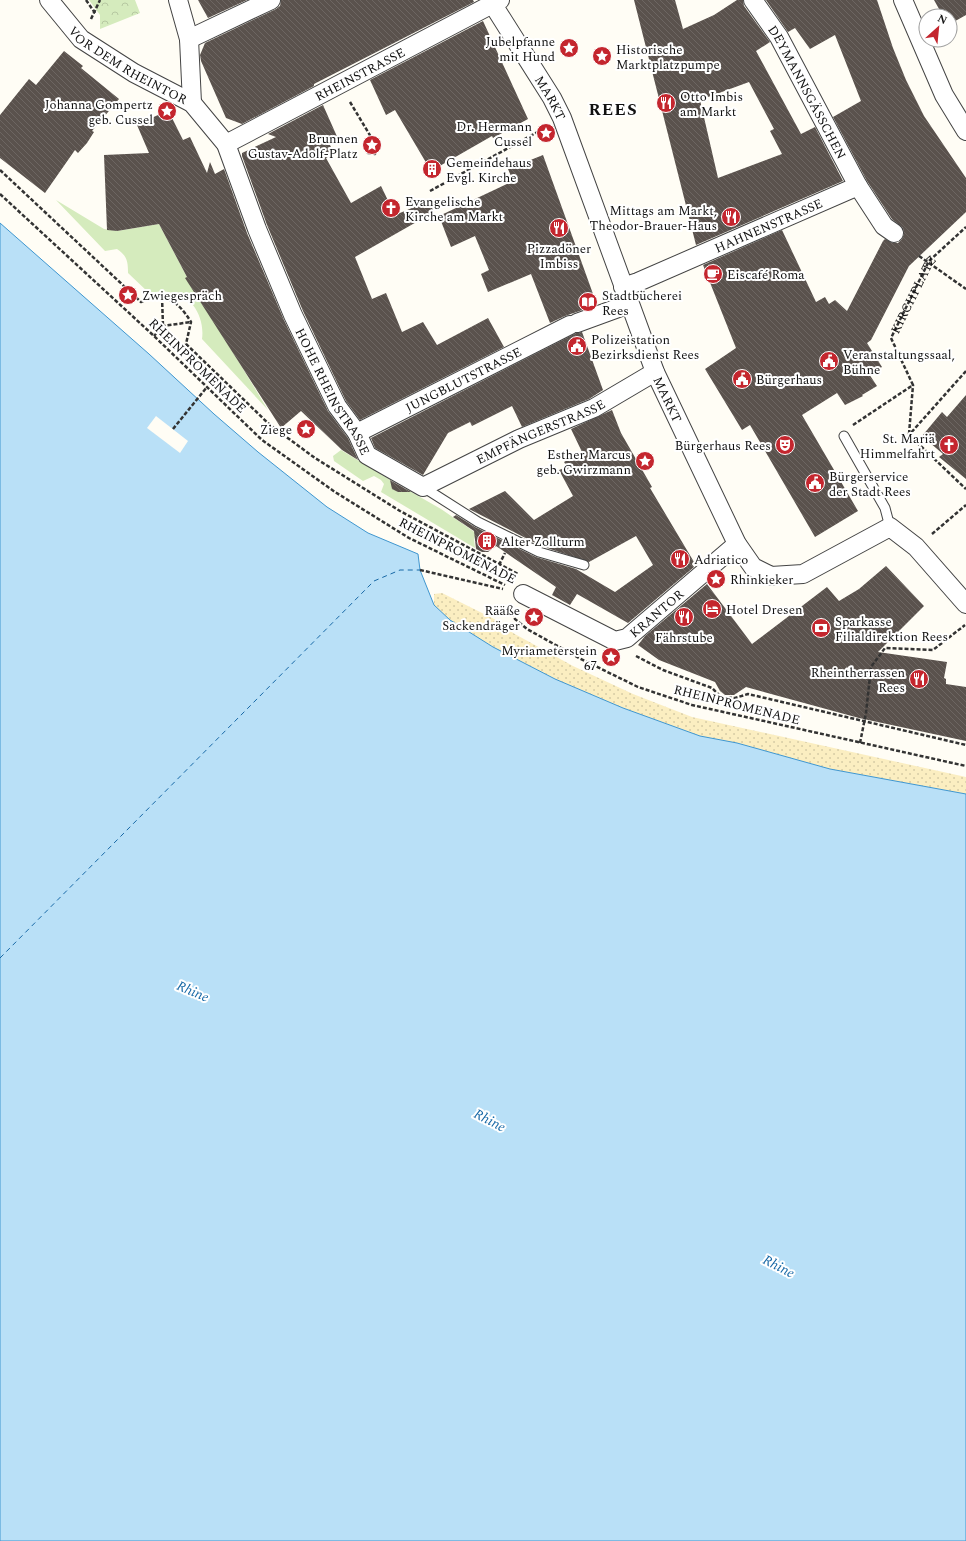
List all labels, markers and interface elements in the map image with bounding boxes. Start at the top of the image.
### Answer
north arrow [918,8,958,48]
text: N [934,10,950,29]
street label: DEYMANNSGÄSSCHEN [762,21,851,163]
street label: VOR DEM RHEINTOR [63,22,191,110]
place label: Jubelpfanne mit Hund [486,32,555,67]
place icon: Jubelpfanne mit Hund [558,37,580,59]
place label: Historische Marktplatzpumpe [616,40,720,75]
street label: RHEINSTRASSE [311,43,409,107]
place icon: Historische Marktplatzpumpe [591,45,613,67]
street label: MARKT [529,72,571,124]
place label: Otto Imbis am Markt [680,87,743,122]
restaurant icon: Otto Imbis am Markt [655,92,677,114]
place label: Johanna Gompertz geb. Cussel [45,95,153,130]
district label: REES [588,97,638,123]
place icon: Johanna Gompertz geb. Cussel [156,100,178,122]
place label: Dr. Hermann Cussel [456,117,532,152]
place icon: Dr. Hermann Cussel [535,122,557,144]
place label: Brunnen Gustav-Adolf-Platz [248,129,358,164]
place icon: Brunnen Gustav-Adolf-Platz [361,134,383,156]
place label: Gemeindehaus Evgl. Kirche [446,153,532,188]
building icon: Gemeindehaus Evgl. Kirche [421,158,443,180]
place label: Evangelische Kirche am Markt [405,192,504,227]
street label: HAHNENSTRASSE [711,194,826,258]
church icon: Evangelische Kirche am Markt [380,197,402,219]
place label: Mittags am Markt, Theodor-Brauer-Haus [590,201,717,236]
restaurant icon: Mittags am Markt, Theodor-Brauer-Haus [720,206,742,228]
restaurant icon: Pizzadöner Imbiss [548,217,570,239]
place label: Pizzadöner Imbiss [527,239,591,274]
street label: KIRCHPLATZ [886,250,941,337]
cafe icon: Eiscafé Roma [702,263,724,285]
place label: Eiscafé Roma [727,265,805,285]
place icon: Zwiegespräch [117,284,139,306]
place label: Zwiegespräch [142,286,222,306]
place label: Stadtbücherei Rees [602,286,682,321]
library icon: Stadtbücherei Rees [577,291,599,313]
street label: RHEINPROMENADE [144,314,251,418]
street label: HOHE RHEINSTRASSE [290,325,375,458]
place label: Polizeistation Bezirksdienst Rees [591,330,699,365]
public building icon: Polizeistation Bezirksdienst Rees [566,335,588,357]
street label: JUNGBLUTSTRASSE [402,342,525,418]
place label: Veranstaltungssaal, Bühne [843,345,955,380]
public building icon: Veranstaltungssaal, Bühne [818,350,840,372]
public building icon: Bürgerhaus [731,368,753,390]
place label: Bürgerhaus [756,370,822,390]
street label: MARKT [648,373,687,426]
street label: EMPFÄNGERSTRASSE [473,395,609,470]
place icon: Ziege [295,418,317,440]
place label: Ziege [260,420,292,440]
place label: St. Mariä Himmelfahrt [860,429,936,464]
theatre icon: Bürgerhaus Rees [774,434,796,456]
church icon: St. Mariä Himmelfahrt [938,434,960,456]
place label: Bürgerhaus Rees [675,436,771,456]
place label: Esther Marcus geb. Gwirzmann [536,445,631,480]
place icon: Esther Marcus geb. Gwirzmann [634,450,656,472]
place label: Bürgerservice der Stadt Rees [829,467,911,502]
public building icon: Bürgerservice der Stadt Rees [804,472,826,494]
street label: RHEINPROMENADE [395,513,520,589]
building icon: Alter Zollturm [476,530,498,552]
place label: Alter Zollturm [501,532,585,552]
restaurant icon: Adriatico [669,548,691,570]
place label: Adriatico [694,550,748,570]
place icon: Rhinkieker [705,568,727,590]
place label: Rhinkieker [730,570,794,590]
street label: KRANTOR [625,585,689,643]
hotel icon: Hotel Dresen [701,598,723,620]
place label: Hotel Dresen [726,600,803,620]
place label: Rääße Sackendräger [442,601,520,636]
place icon: Rääße Sackendräger [523,606,545,628]
restaurant icon: Fährstube [673,606,695,628]
place label: Sparkasse Filialdirektion Rees [835,612,948,647]
bank icon: Sparkasse Filialdirektion Rees [810,617,832,639]
place label: Fährstube [655,628,713,648]
place label: Myriameterstein 67 [501,641,597,676]
place icon: Myriameterstein 67 [600,646,622,668]
place label: Rheintherrassen Rees [811,663,905,698]
restaurant icon: Rheintherrassen Rees [908,668,930,690]
street label: RHEINPROMENADE [672,680,802,730]
water label: Rhine [173,975,212,1008]
water label: Rhine [470,1103,509,1137]
water label: Rhine [759,1249,798,1283]

